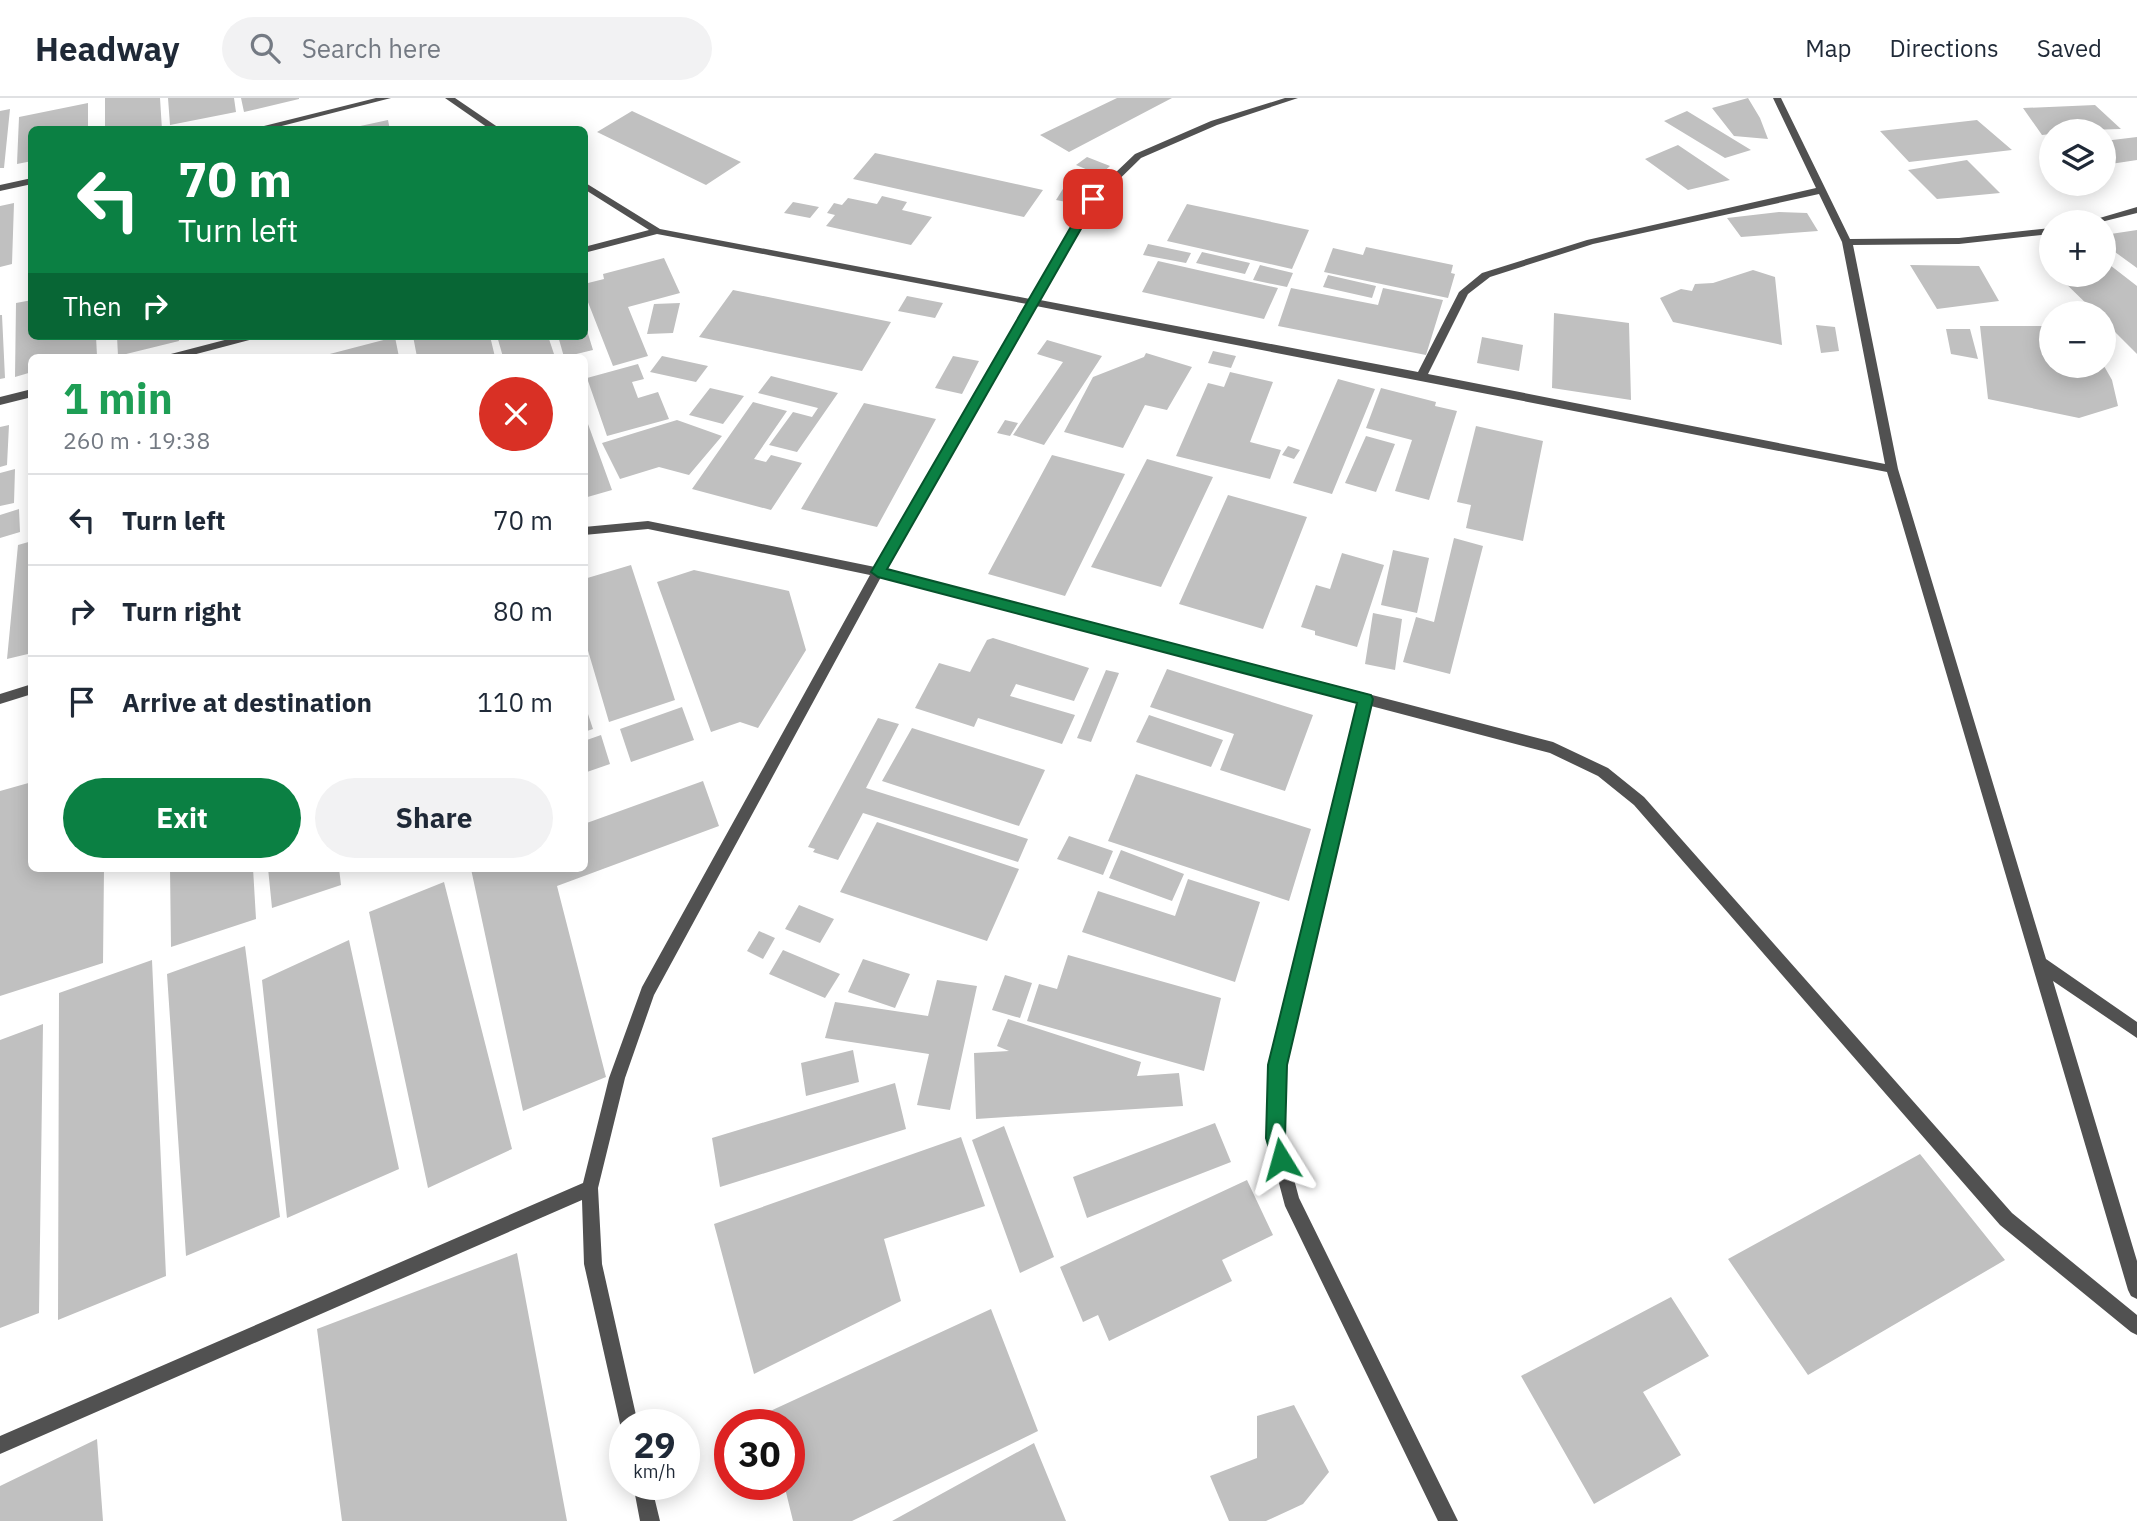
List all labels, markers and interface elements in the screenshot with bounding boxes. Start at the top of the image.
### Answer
search box [222,17,712,80]
text: Headway [35,27,180,70]
icon: search [246,29,284,67]
text: Search here [302,31,441,65]
text: Map [1805,32,1851,64]
text: Directions [1889,32,1999,64]
text: Saved [2037,32,2102,64]
map controls [2039,119,2116,378]
button: layers [2039,119,2116,196]
text: 70 m [178,147,292,210]
icon: left [63,154,154,245]
pin [1063,169,1123,229]
icon: arrive [1074,180,1112,218]
text: Turn left [178,209,298,251]
button: + [2039,210,2116,287]
icon: right [136,287,174,325]
text: Then [63,289,122,323]
button: − [2039,301,2116,378]
text: 1 min [63,371,173,426]
button: close [479,377,553,451]
text: 260 m · 19:38 [63,425,210,455]
icon: left [63,501,101,539]
text: Turn left [122,503,225,537]
text: 70 m [493,503,553,537]
icon: right [63,592,101,630]
text: Turn right [122,594,241,628]
text: 80 m [493,594,553,628]
icon: arrive [63,683,101,721]
text: Arrive at destination [122,685,372,719]
text: 110 m [477,685,553,719]
button: Exit [63,778,301,858]
button: Share [315,778,553,858]
position arrow [1244,1122,1318,1196]
speed limit sign: 30 [714,1409,805,1500]
text: 29 [633,1422,676,1468]
text: km/h [633,1460,676,1483]

